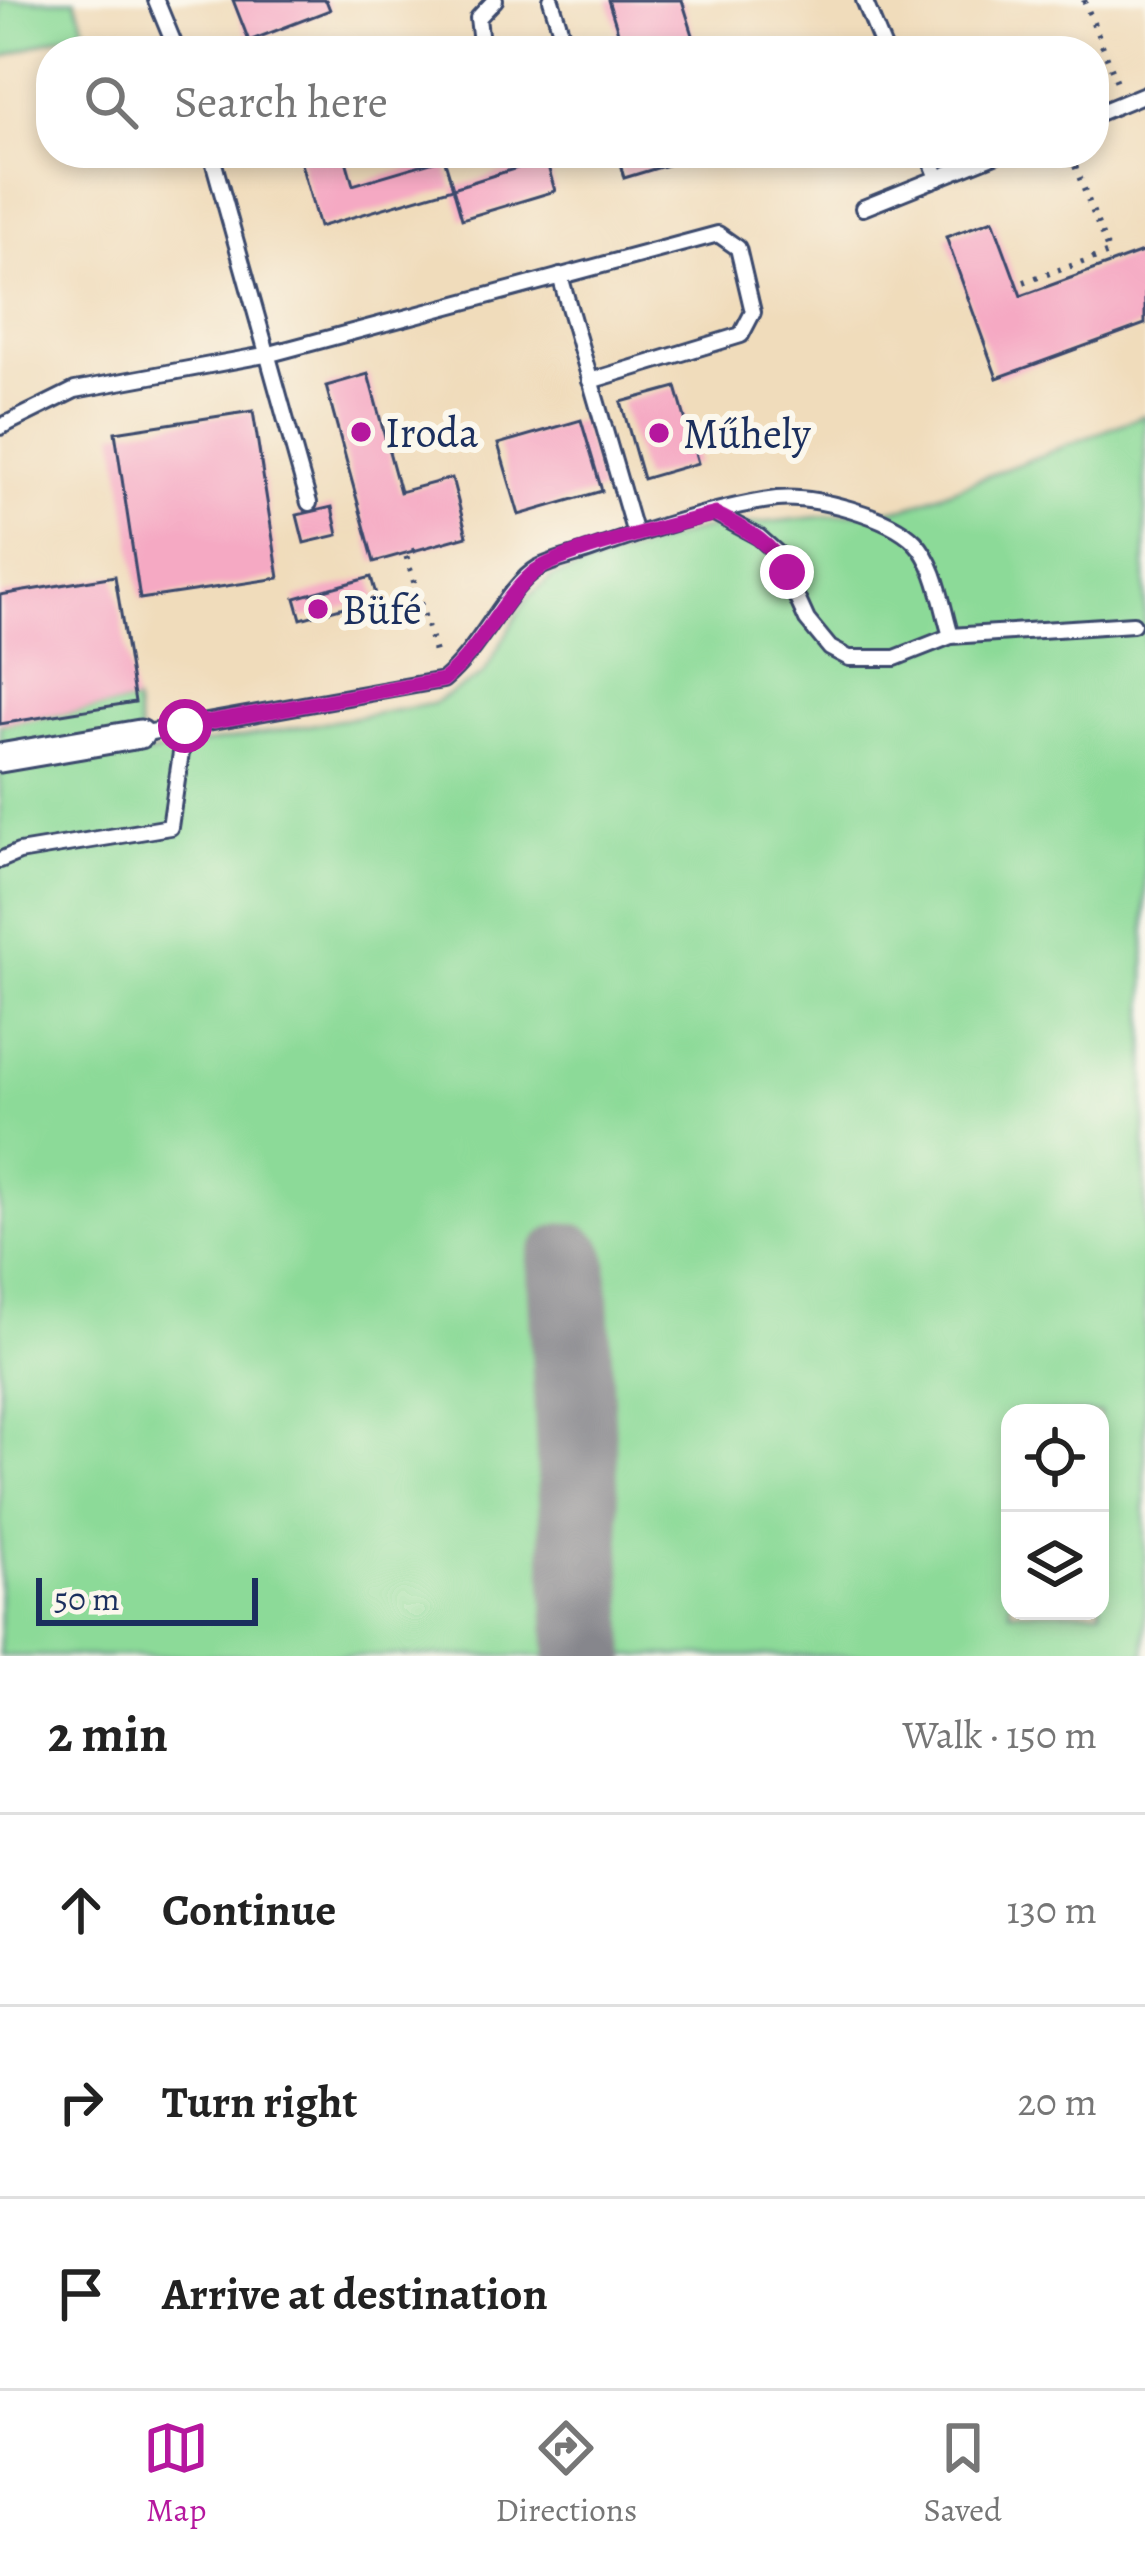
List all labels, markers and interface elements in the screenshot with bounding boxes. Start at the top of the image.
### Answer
search box [36,36,1109,168]
icon: search [78,69,144,135]
text: Search here [174,71,388,133]
place label: Iroda [385,404,479,461]
place label: Műhely [683,405,812,462]
marker: Iroda [348,419,374,445]
marker: Műhely [646,420,672,446]
route end [760,545,814,599]
place label: Büfé [342,581,422,638]
marker: Büfé [305,596,331,622]
route start [158,699,212,753]
map controls [1001,1404,1109,1620]
button: locate [1001,1404,1109,1512]
button: layers [1001,1512,1109,1620]
scale bar [36,1572,258,1625]
text: 50 m [54,1576,120,1621]
text: 2 min [48,1699,168,1769]
text: Walk · 150 m [902,1708,1097,1761]
icon: ahead [48,1877,114,1943]
text: Continue [162,1879,336,1941]
text: 130 m [1006,1883,1097,1936]
icon: right [48,2069,114,2135]
text: Turn right [162,2071,357,2133]
text: 20 m [1018,2075,1097,2128]
icon: arrive [48,2261,114,2327]
text: Arrive at destination [162,2263,548,2325]
tab: Map [143,2415,209,2532]
tab: Directions [496,2415,637,2532]
tab: Saved [924,2415,1002,2532]

